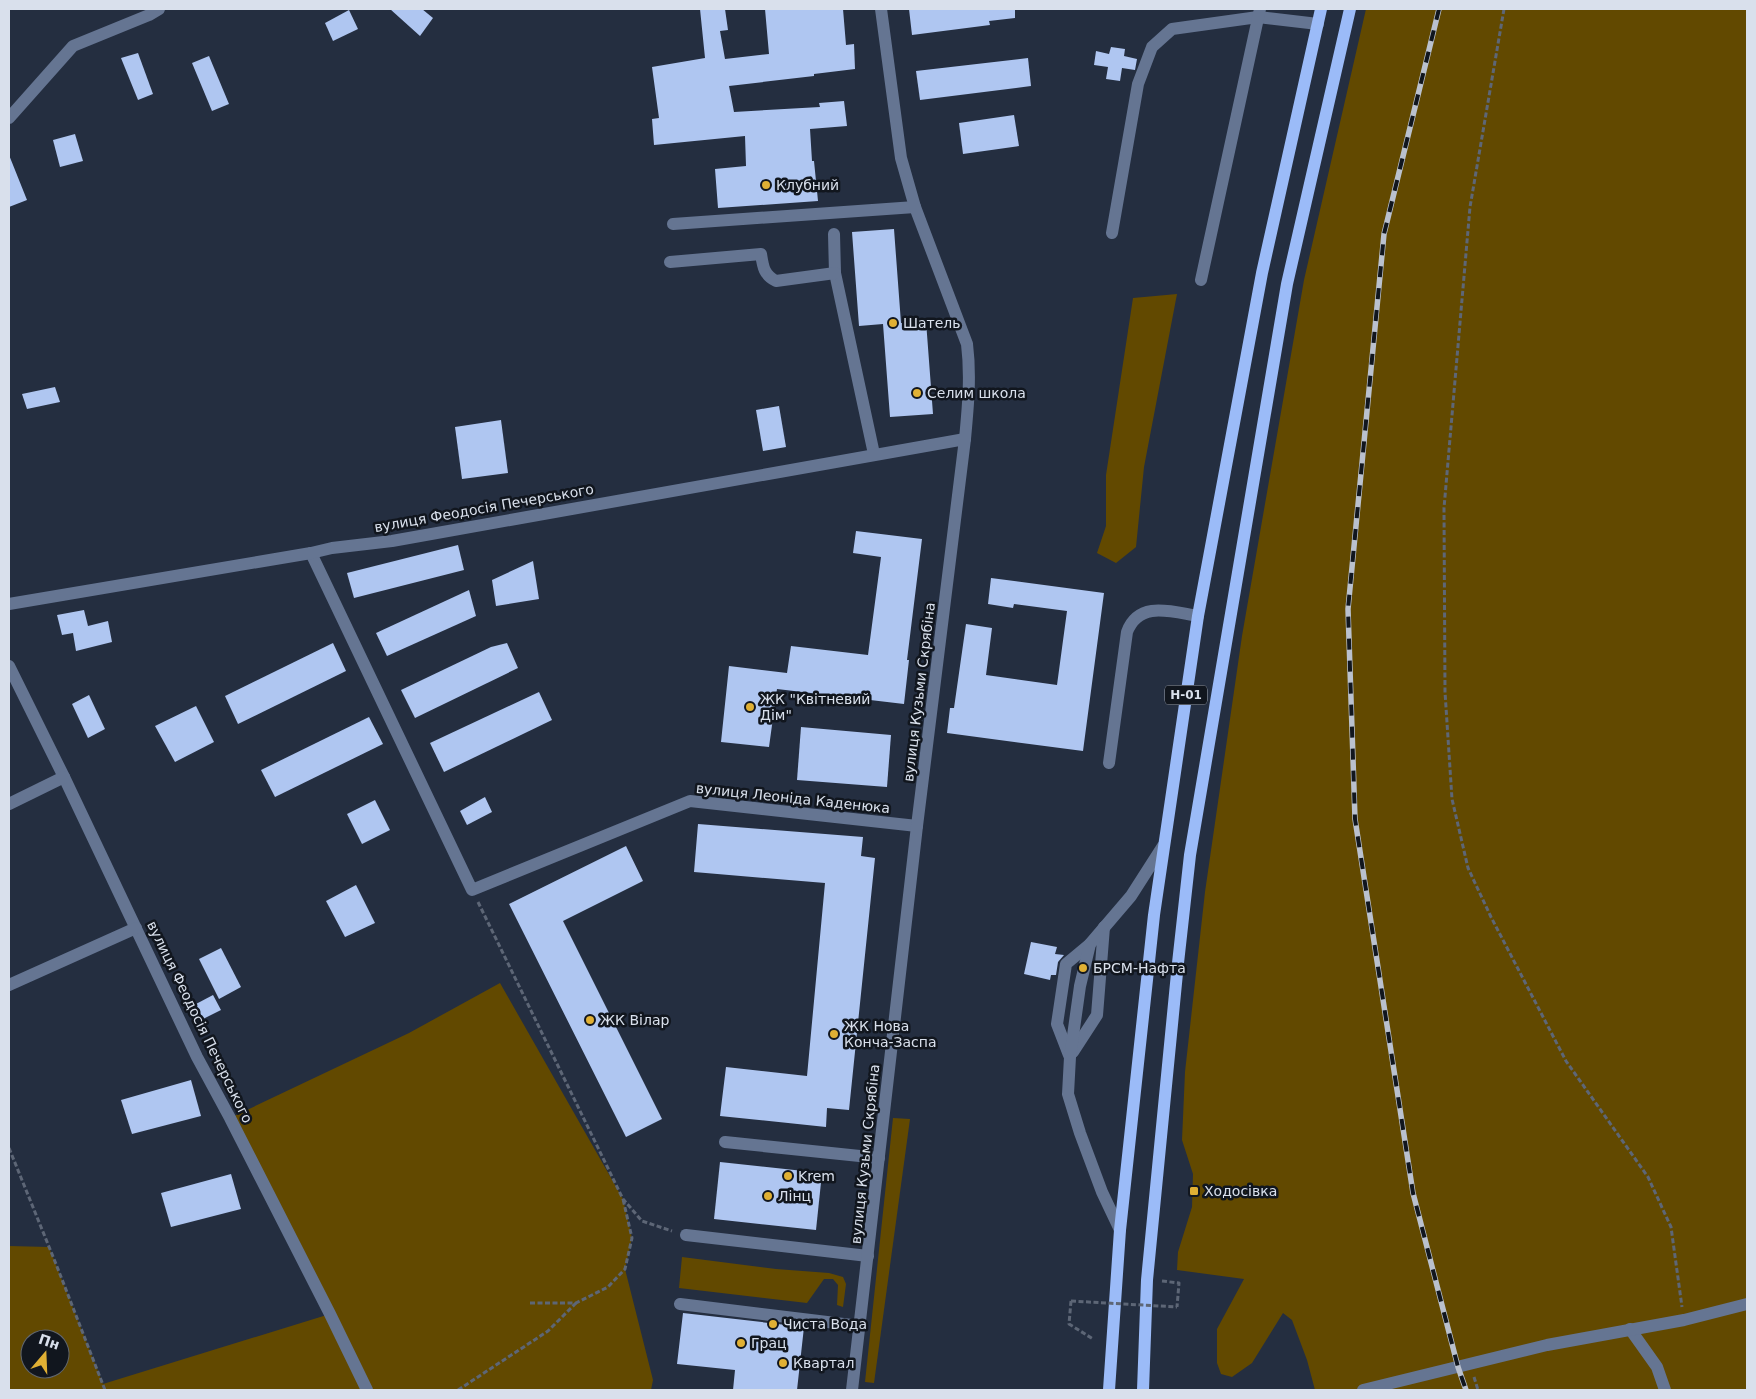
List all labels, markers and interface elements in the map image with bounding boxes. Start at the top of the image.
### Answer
place label: Клубний [776,177,839,193]
marker: Клубний [760,179,772,191]
place label: Шатель [903,315,961,331]
marker: Шатель [887,317,899,329]
place label: Селим школа [927,385,1026,401]
marker: Селим школа [911,387,923,399]
street label: вулиця Феодосія Печерського [373,481,595,535]
street label: вулиця Кузьми Скрябіна [900,601,938,783]
road number: Н-01 [1165,686,1207,704]
place label: ЖК "Квітневий Дім" [760,691,870,723]
marker: ЖК "Квітневий Дім" [744,701,756,713]
street label: вулиця Леоніда Каденюка [695,780,891,816]
street label: вулиця Феодосія Печерського [144,918,256,1126]
place label: БРСМ-Нафта [1093,960,1186,976]
marker: БРСМ-Нафта [1077,962,1089,974]
place label: ЖК Вілар [600,1012,669,1028]
marker: ЖК Вілар [584,1014,596,1026]
place label: ЖК Нова Конча-Заспа [844,1018,937,1050]
marker: ЖК Нова Конча-Заспа [828,1028,840,1040]
street label: вулиця Кузьми Скрябіна [848,1063,882,1245]
place label: Krem [798,1168,835,1184]
marker: Krem [782,1170,794,1182]
place label: Ходосівка [1204,1183,1277,1199]
marker: Ходосівка [1188,1185,1200,1197]
place label: Лінц [778,1188,811,1204]
marker: Лінц [762,1190,774,1202]
place label: Чиста Вода [783,1316,867,1332]
marker: Чиста Вода [767,1318,779,1330]
north arrow [20,1329,70,1379]
text: Пн [37,1331,62,1353]
place label: Грац [751,1335,787,1351]
marker: Грац [735,1337,747,1349]
place label: Квартал [793,1355,854,1371]
marker: Квартал [777,1357,789,1369]

